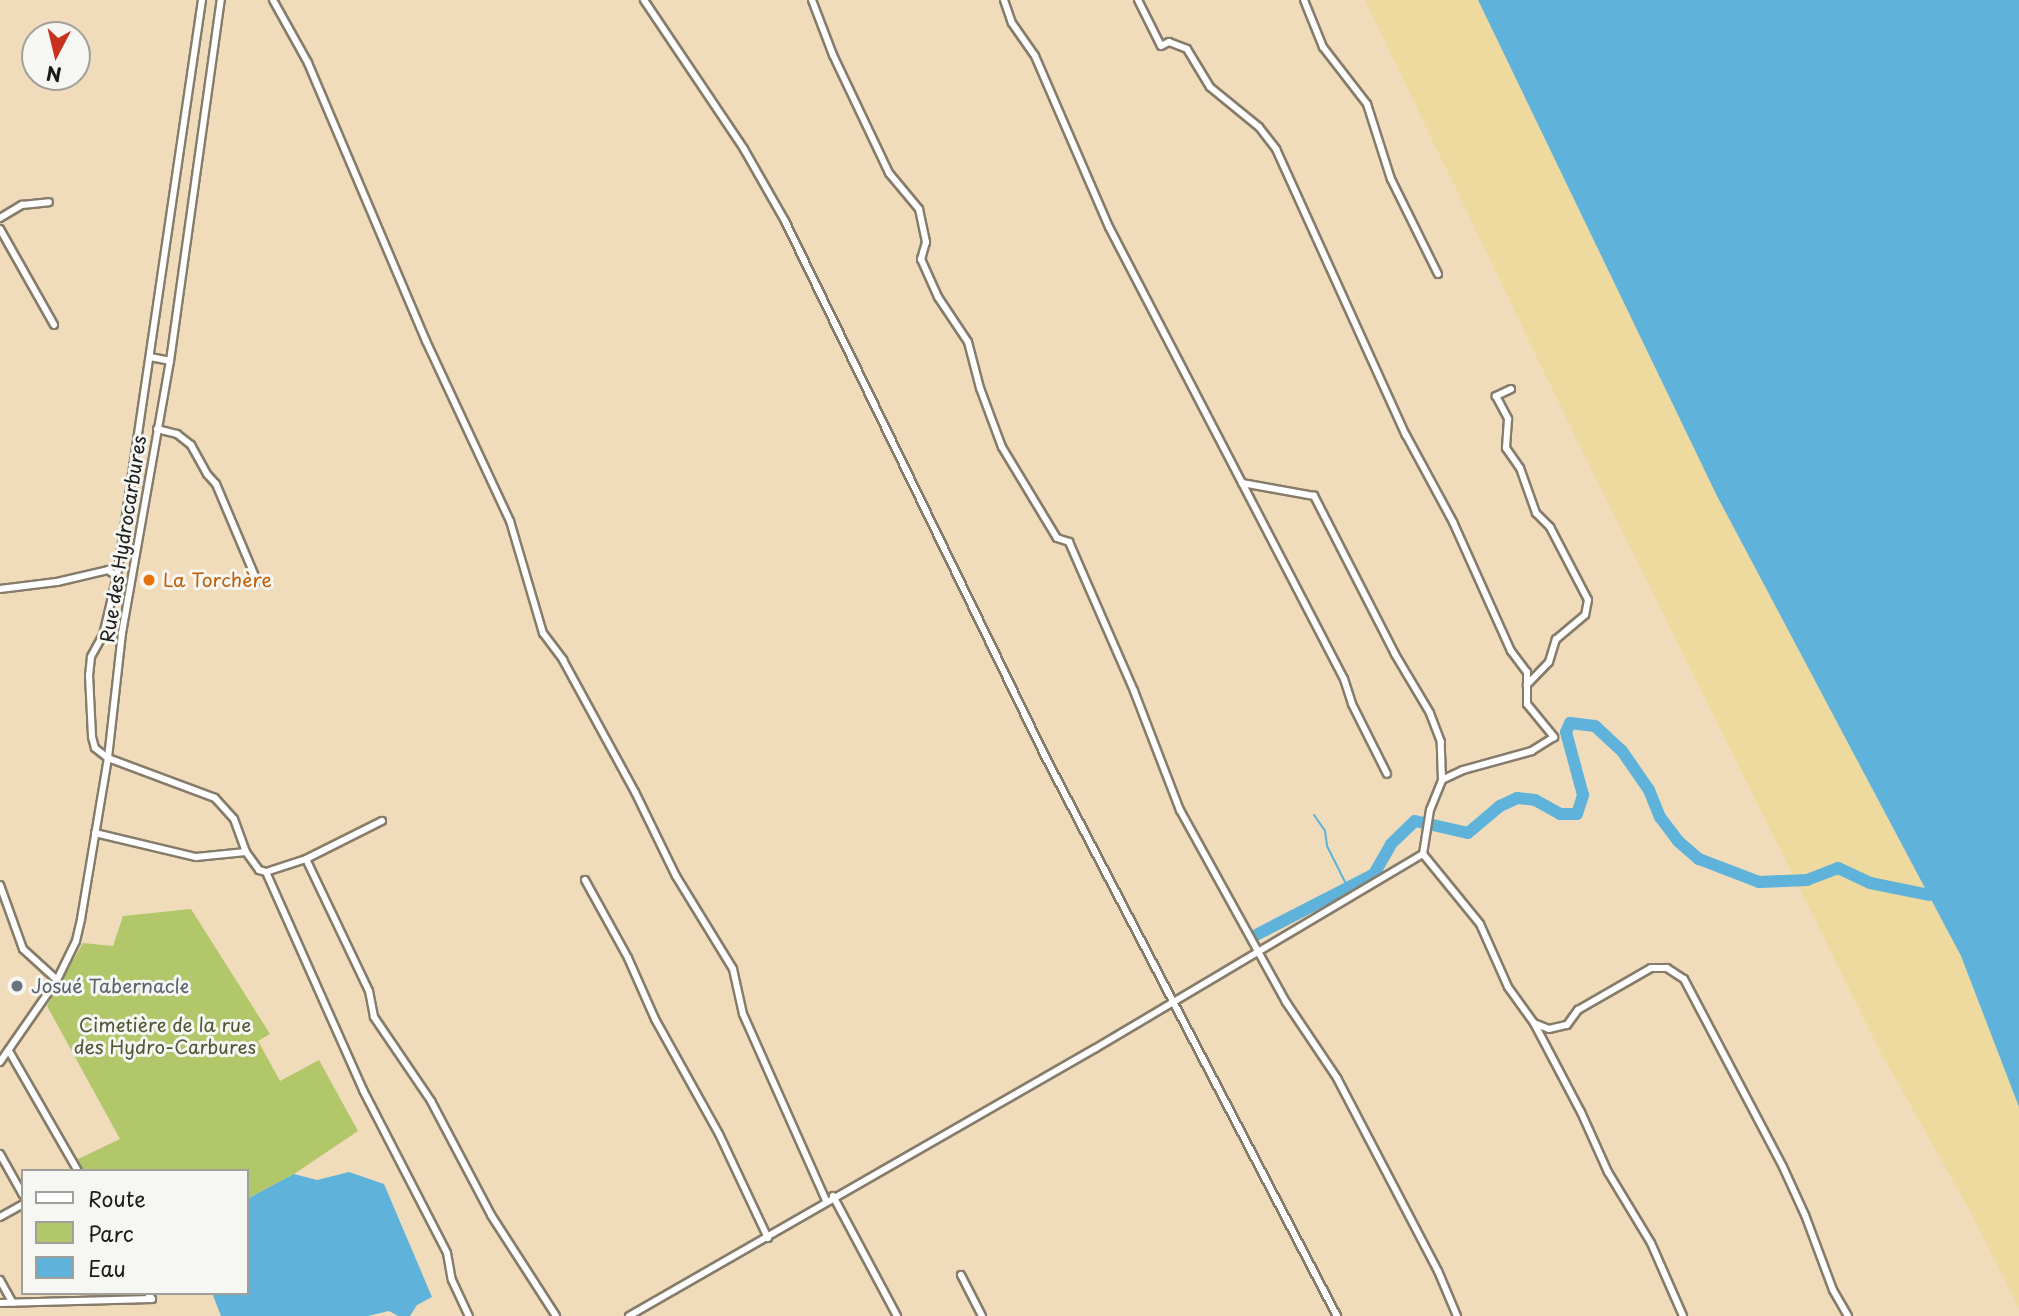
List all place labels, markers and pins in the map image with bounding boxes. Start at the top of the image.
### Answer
place label: La Torchère [163,569,272,591]
marker: La Torchère [141,572,157,588]
place label: Josué Tabernacle [31,975,191,997]
marker: Josué Tabernacle [9,978,25,994]

